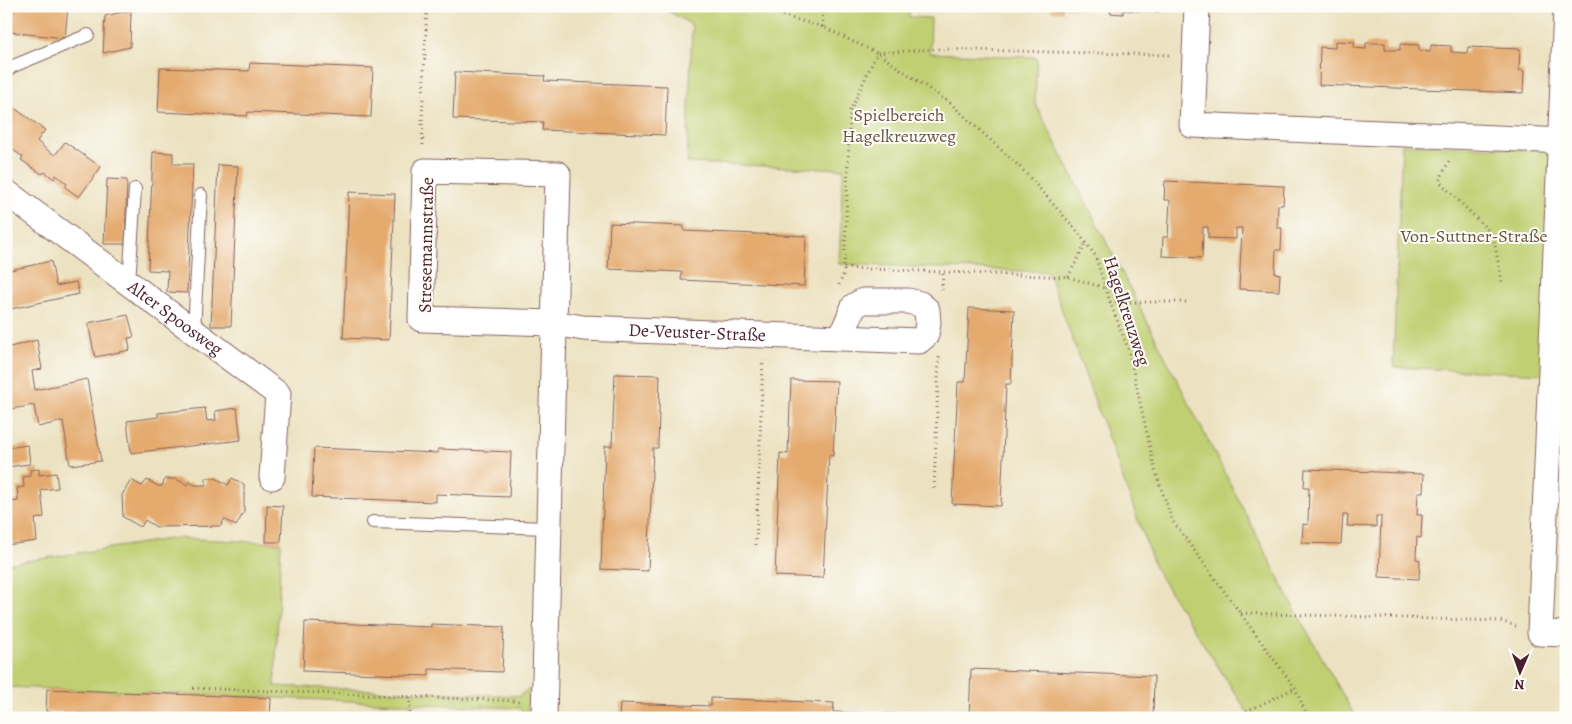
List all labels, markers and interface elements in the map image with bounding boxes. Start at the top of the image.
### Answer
park label: Spielbereich Hagelkreuzweg [842,103,956,148]
street label: Stresemannstraße [413,177,439,313]
park label: Von-Suttner-Straße [1399,224,1548,248]
street label: Hagelkreuzweg [1098,253,1156,369]
street label: Alter Spoosweg [122,274,228,361]
street label: De-Veuster-Straße [628,318,766,347]
north arrow [1494,646,1544,696]
text: N [1514,675,1525,694]

